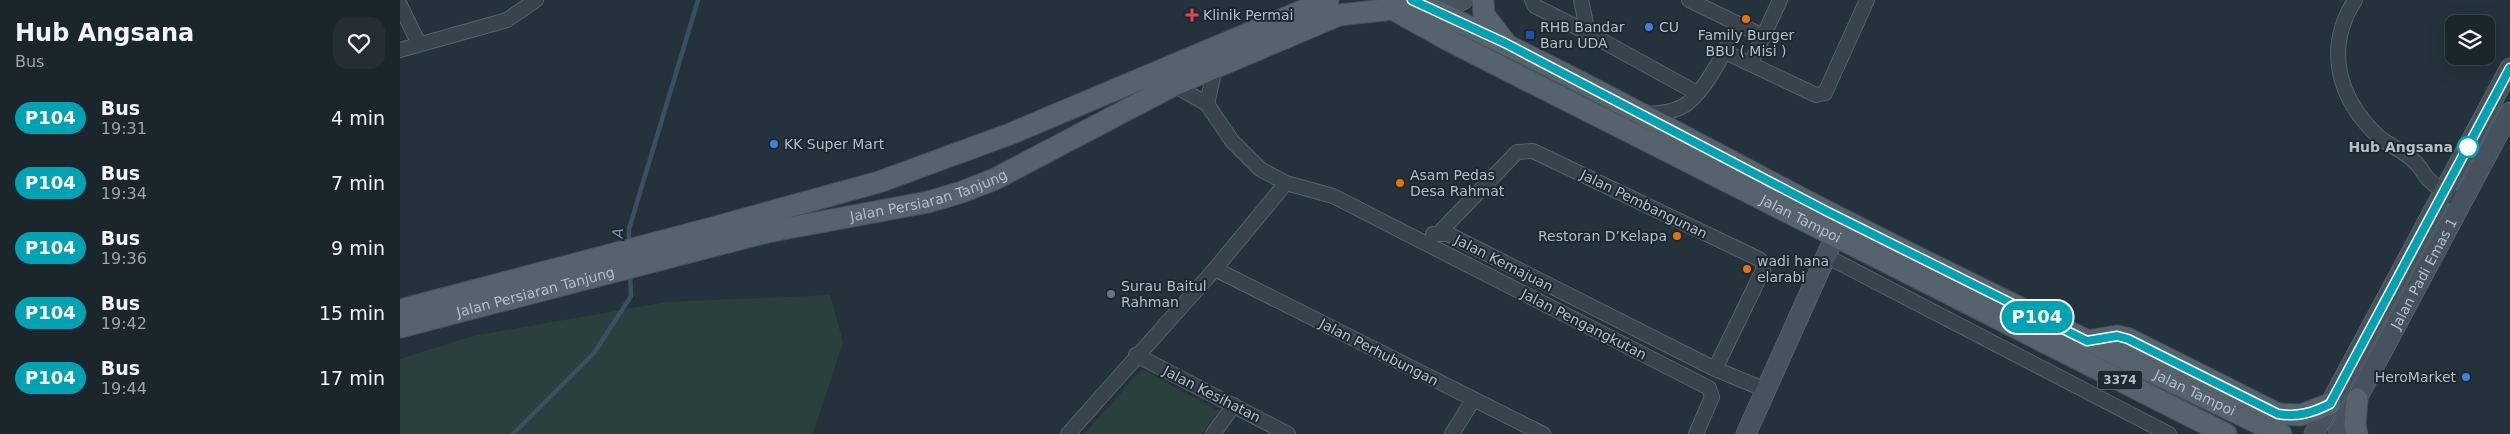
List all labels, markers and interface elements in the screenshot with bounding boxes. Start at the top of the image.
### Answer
place label: Klinik Permai [1203,7,1293,23]
marker: Klinik Permai [1185,8,1199,22]
marker: Family Burger BBU ( Misi ) [1740,13,1752,25]
map controls [2445,15,2495,65]
button: layers [2445,15,2495,65]
button: heart [333,17,385,69]
text: Hub Angsana [15,19,194,47]
place label: RHB Bandar Baru UDA [1540,19,1625,51]
place label: CU [1659,19,1679,35]
marker: CU [1643,21,1655,33]
place label: Family Burger BBU ( Misi ) [1698,27,1795,59]
marker: RHB Bandar Baru UDA [1524,29,1536,41]
text: Bus [15,52,44,71]
text: Bus [101,97,140,119]
text: P104 [25,107,76,128]
text: 4 min [331,107,385,129]
text: 19:31 [101,119,147,138]
place label: KK Super Mart [784,136,885,152]
marker: Hub Angsana [2457,136,2479,158]
marker: KK Super Mart [768,138,780,150]
place label: Hub Angsana [2348,139,2453,155]
text: Bus [101,162,140,184]
street label: Jalan Persiaran Tanjung [848,166,1010,225]
street label: Jalan Pembangunan [1577,166,1710,242]
place label: Asam Pedas Desa Rahmat [1410,167,1505,199]
text: P104 [25,172,76,193]
text: 7 min [331,172,385,194]
marker: Asam Pedas Desa Rahmat [1394,177,1406,189]
text: 19:34 [101,184,147,203]
street label: Jalan Tampoi [1757,191,1844,246]
street label: Jalan Padi Emas 1 [2387,215,2460,333]
text: Bus [101,227,140,249]
water label: A [609,227,627,240]
place label: Restoran D’Kelapa [1538,228,1667,244]
marker: Restoran D’Kelapa [1671,230,1683,242]
street label: Jalan Kemajuan [1451,231,1556,295]
text: P104 [25,237,76,258]
text: 9 min [331,237,385,259]
text: 19:36 [101,249,147,268]
place label: wadi hana elarabi [1757,253,1829,285]
marker: wadi hana elarabi [1741,263,1753,275]
street label: Jalan Persiaran Tanjung [454,264,616,320]
place label: Surau Baitul Rahman [1121,278,1207,310]
street label: Jalan Pengangkutan [1518,285,1649,363]
marker: Surau Baitul Rahman [1105,288,1117,300]
text: Bus [101,292,140,314]
line badge: P104 [2002,301,2072,333]
text: P104 [25,302,76,323]
text: 15 min [319,302,385,324]
text: P104 [2012,306,2062,327]
text: 19:42 [101,314,147,333]
street label: Jalan Perhubungan [1316,315,1441,389]
text: Bus [101,357,140,379]
street label: Jalan Kesihatan [1160,362,1263,425]
street label: Jalan Tampoi [2151,366,2238,419]
text: P104 [25,367,76,388]
text: 17 min [319,367,385,389]
place label: HeroMarket [2375,369,2457,385]
road number: 3374 [2098,370,2142,390]
marker: HeroMarket [2460,371,2472,383]
text: 19:44 [101,379,147,398]

